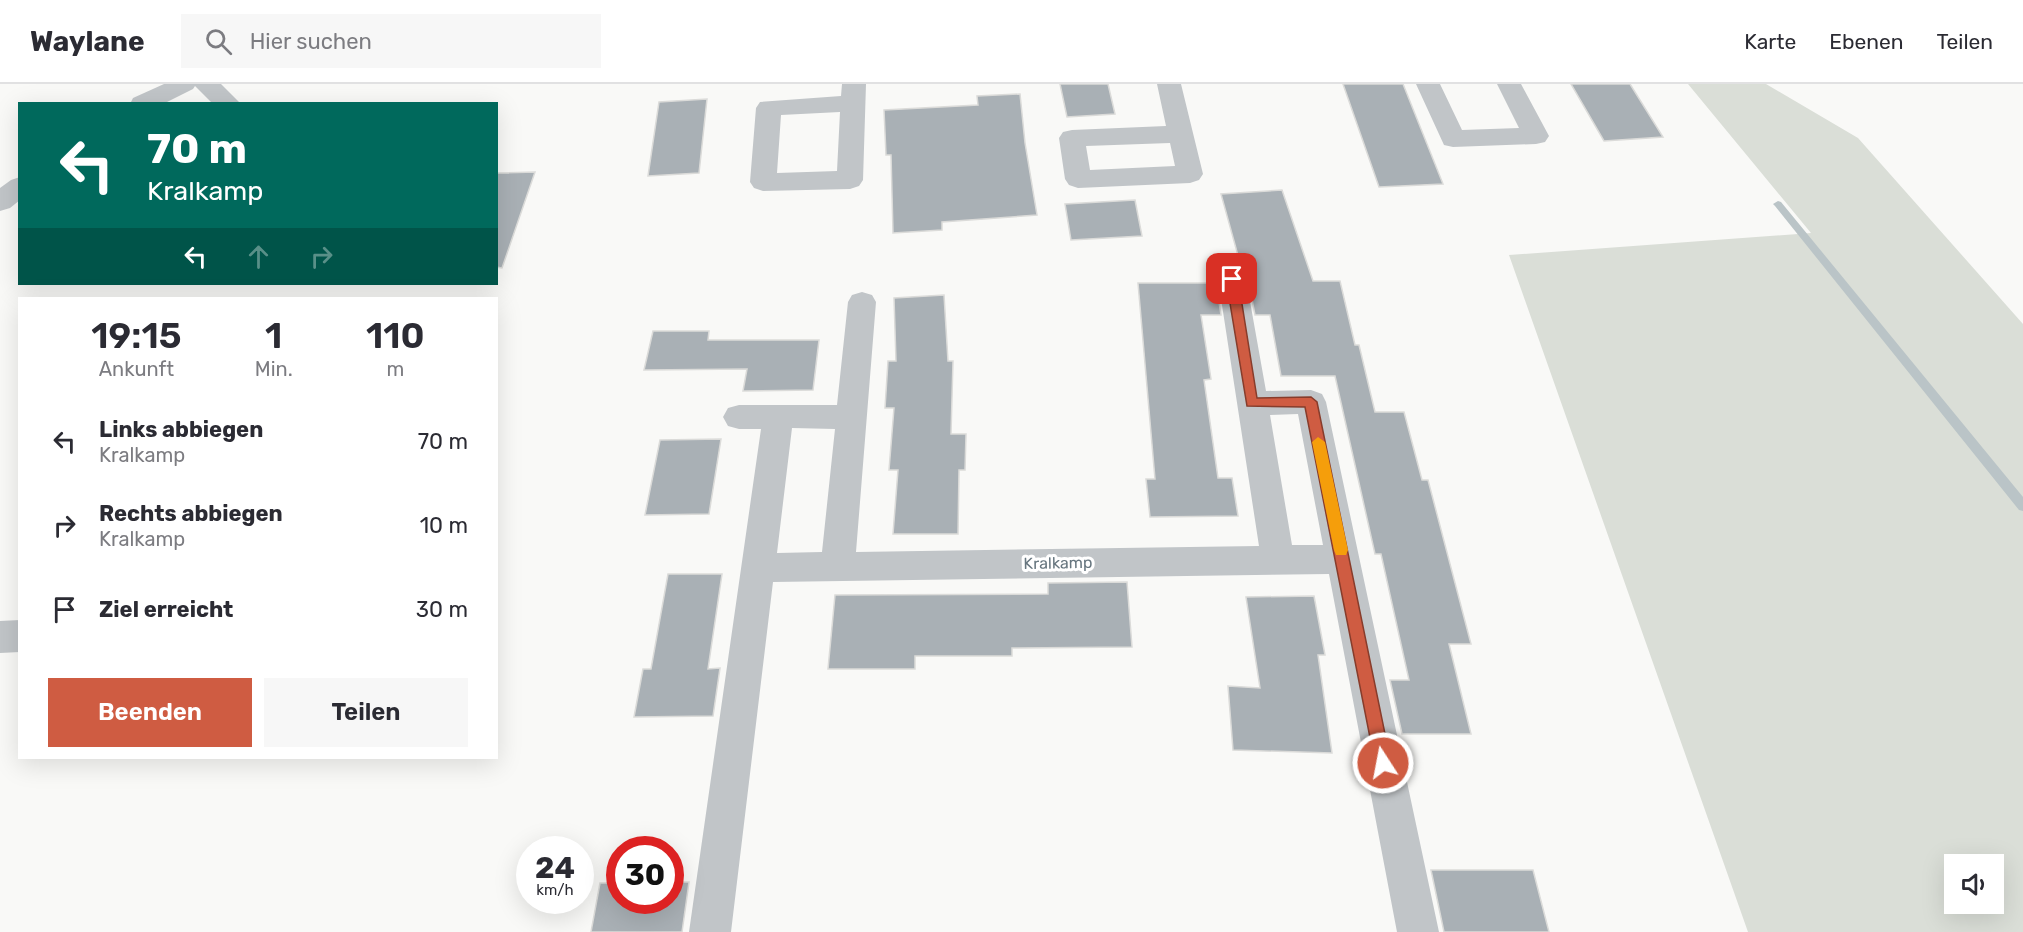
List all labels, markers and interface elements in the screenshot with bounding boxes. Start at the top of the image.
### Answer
search box [181,14,601,68]
text: Waylane [30,25,145,58]
icon: search [202,25,235,58]
text: Hier suchen [250,28,372,55]
text: Karte [1744,29,1796,54]
text: Ebenen [1829,29,1903,54]
text: Teilen [1936,29,1993,54]
text: 70 m [147,124,247,174]
icon: left [48,126,126,204]
text: Kralkamp [147,175,263,207]
icon: left [179,240,212,273]
icon: ahead [242,240,275,273]
icon: right [305,240,338,273]
pin [1206,253,1257,304]
icon: arrive [1215,262,1248,295]
text: 19:15 [91,314,181,357]
text: 1 [265,314,282,357]
text: 110 [366,314,425,357]
text: Ankunft [99,357,174,381]
text: Min. [255,357,293,381]
text: m [386,357,404,381]
text: Links abbiegen [99,416,263,443]
icon: left [48,425,81,458]
text: 70 m [418,428,468,455]
text: Kralkamp [99,443,185,467]
text: Rechts abbiegen [99,500,283,527]
icon: right [48,509,81,542]
text: 10 m [420,512,468,539]
text: Kralkamp [99,527,185,551]
street label: Kralkamp [1023,553,1093,573]
icon: arrive [48,593,81,626]
text: Ziel erreicht [99,596,233,623]
text: 30 m [416,596,468,623]
button: Beenden [48,678,252,747]
button: Teilen [264,678,468,747]
position arrow [1351,731,1415,795]
speed limit sign: 30 [606,836,684,914]
text: 24 [535,850,575,886]
map controls [1944,854,2004,914]
button: sound [1944,854,2004,914]
text: km/h [536,881,574,899]

